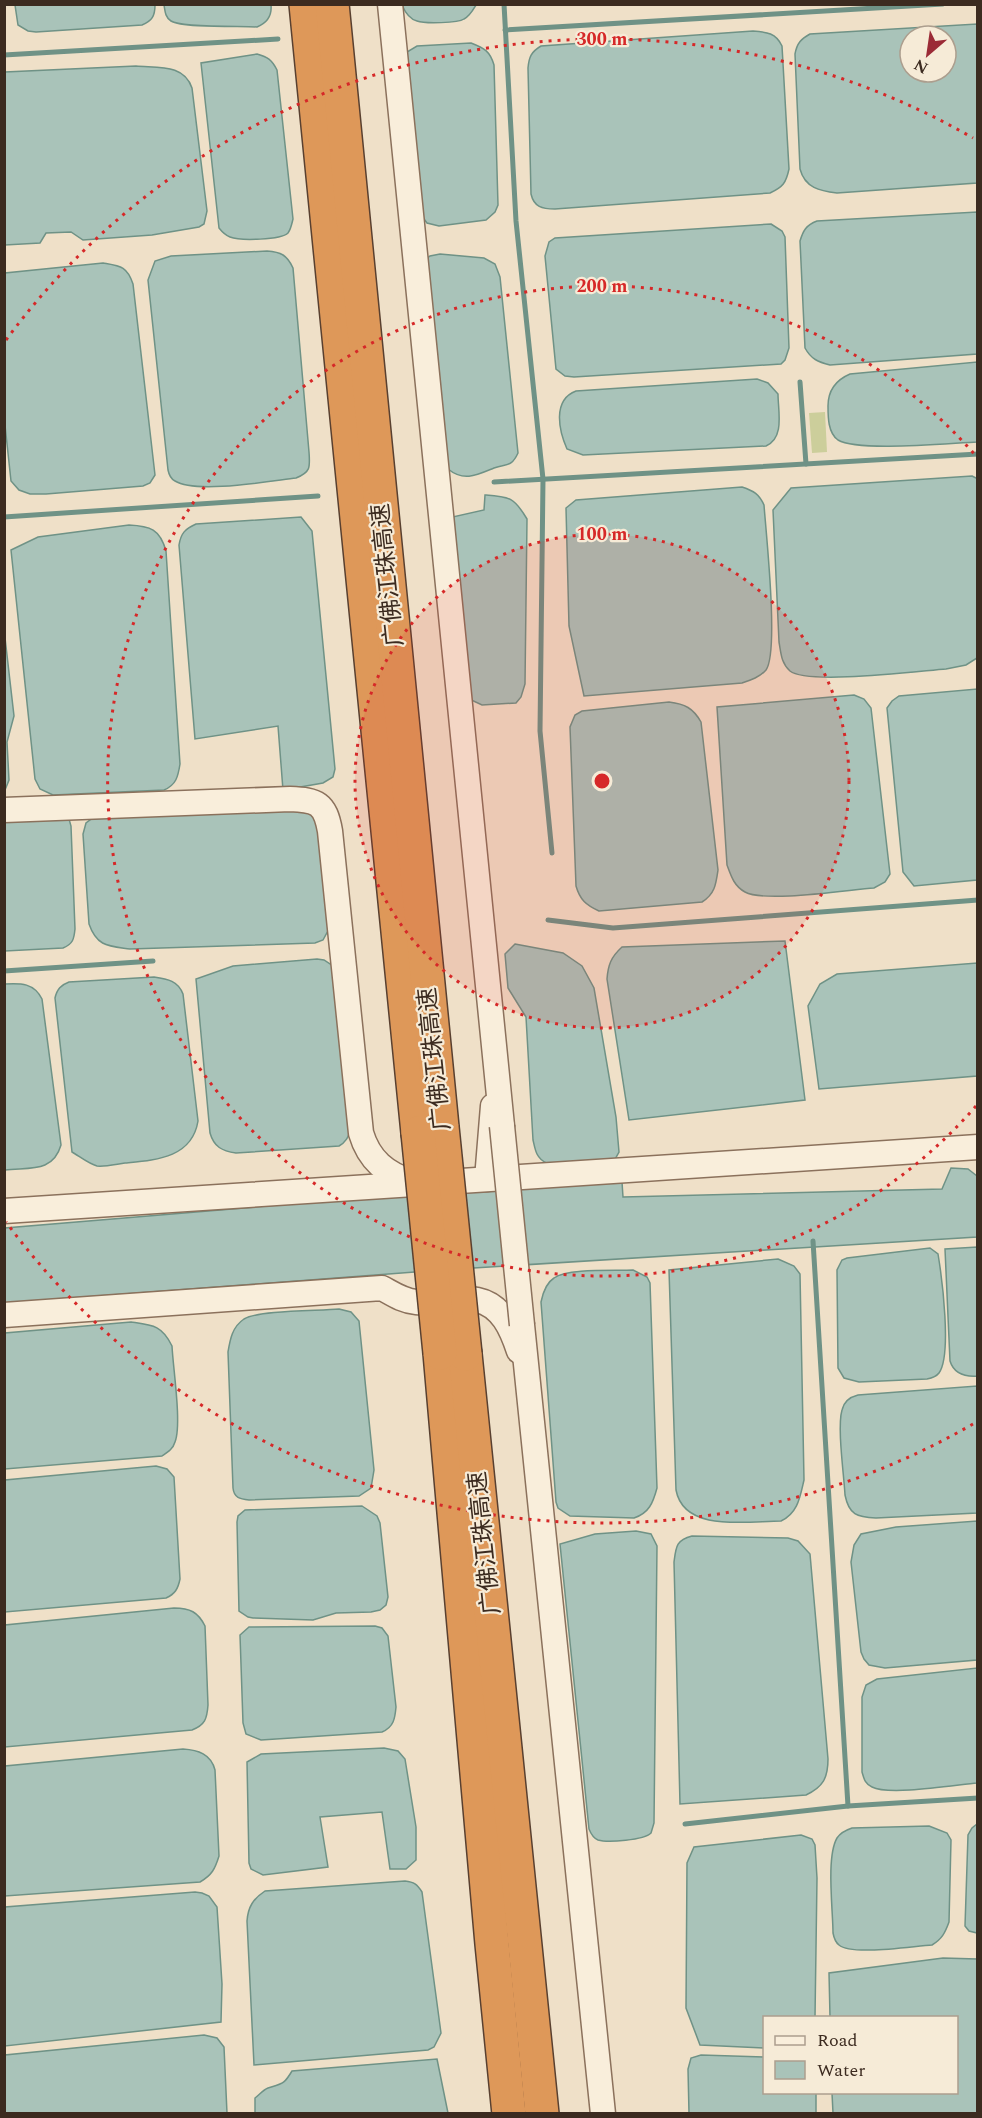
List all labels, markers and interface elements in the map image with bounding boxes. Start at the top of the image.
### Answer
north arrow [898,24,958,84]
text: 300 m [576,26,628,53]
text: N [910,53,933,80]
text: 200 m [576,273,628,300]
street label: 广佛江珠高速 [363,502,413,648]
text: 100 m [576,521,628,548]
centre of rings [592,771,612,791]
street label: 广佛江珠高速 [410,986,460,1132]
street label: 广佛江珠高速 [460,1470,510,1616]
legend [763,2016,958,2094]
text: Road [817,2027,858,2054]
text: Water [817,2057,865,2084]

